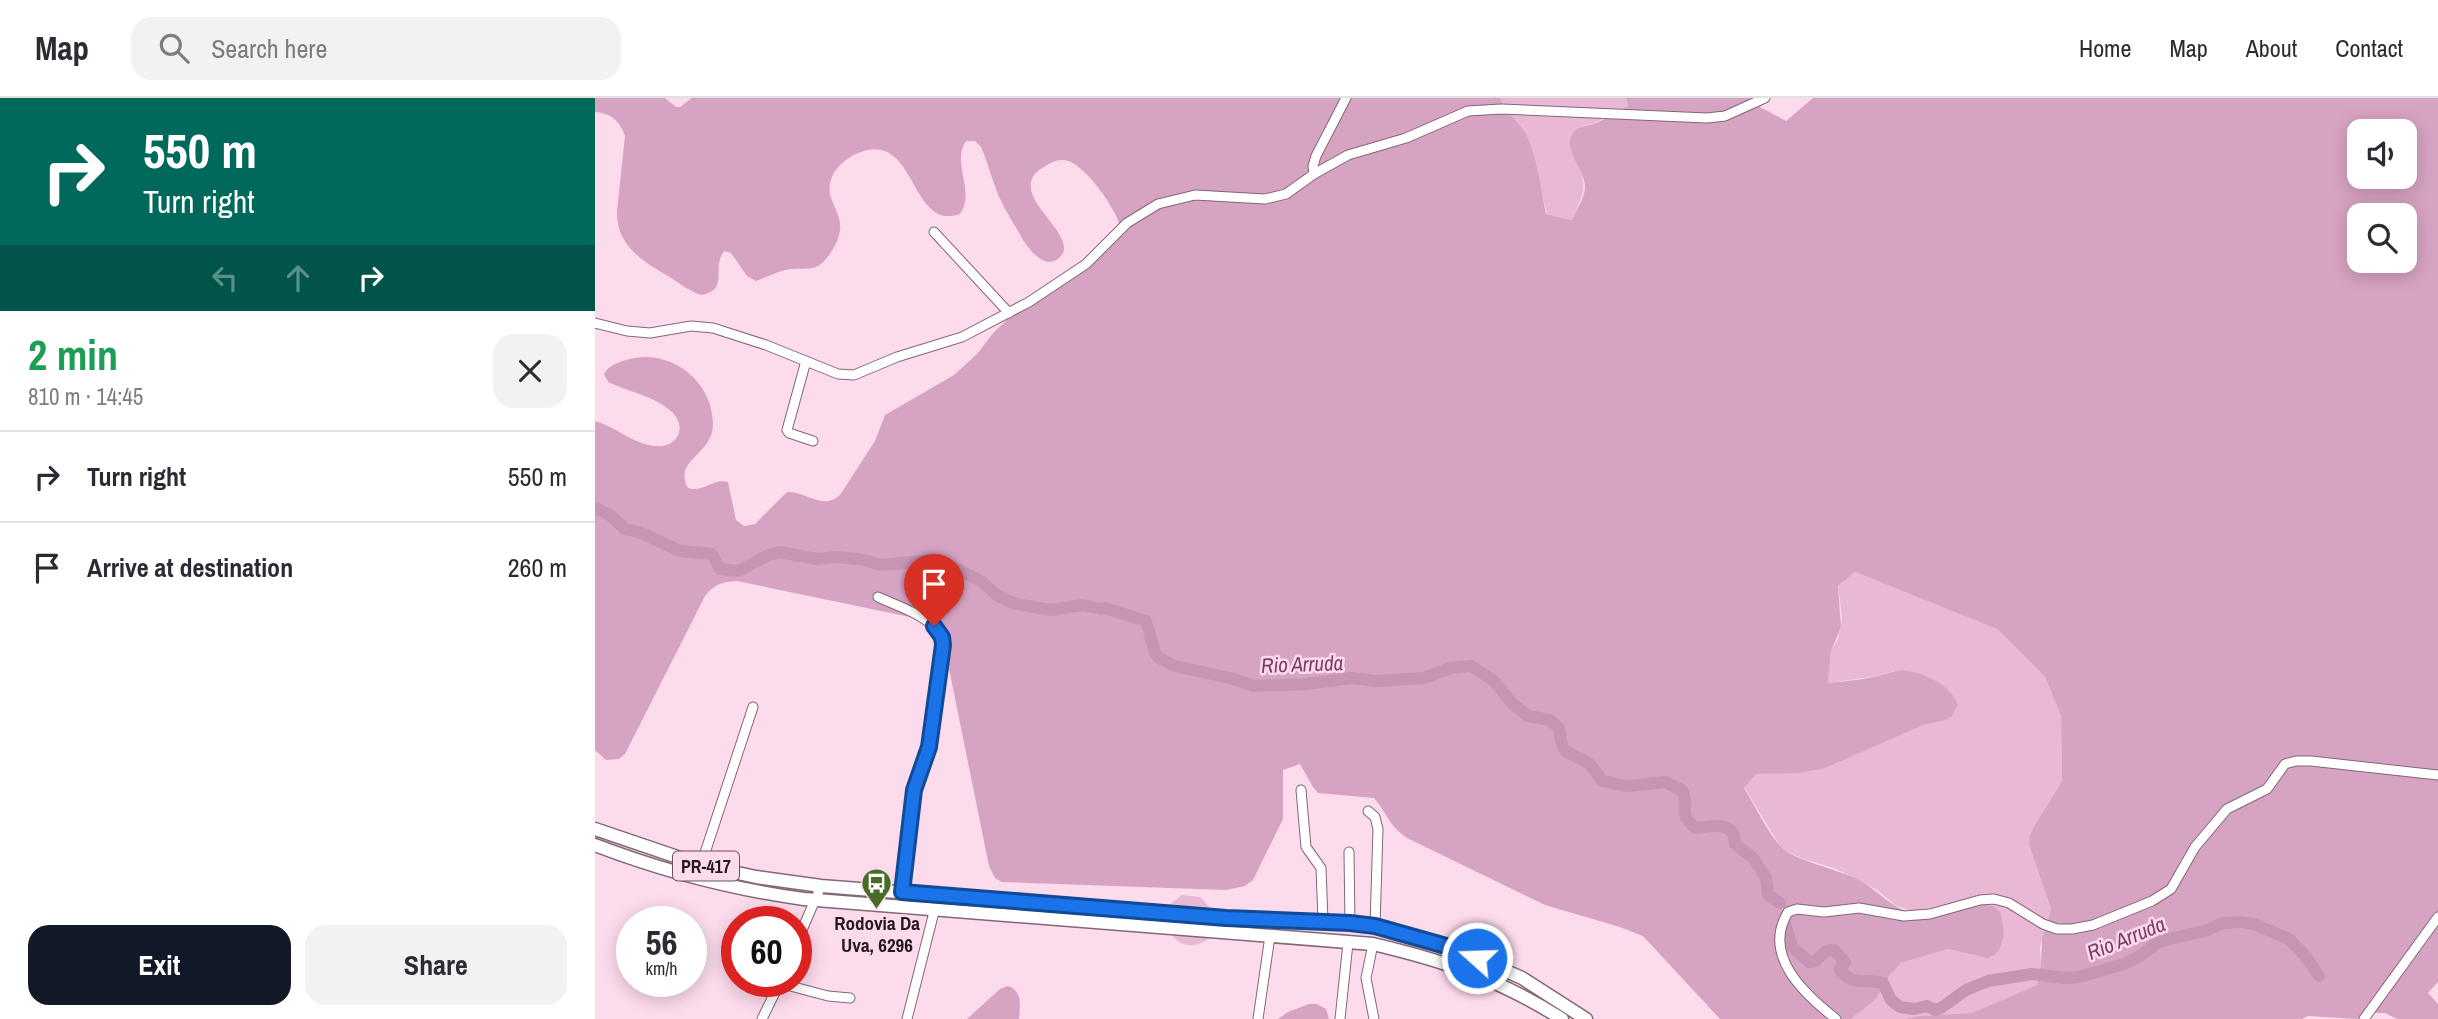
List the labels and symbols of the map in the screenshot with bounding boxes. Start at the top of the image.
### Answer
pin [904,554,964,626]
water label: Rio Arruda [1260,648,1344,680]
road number: PR-417 [673,852,739,880]
bus stop icon: Rodovia Da Uva, 6296 [860,867,894,911]
speed limit sign: 60 [721,906,812,997]
water label: Rio Arruda [2082,909,2170,967]
place label: Rodovia Da Uva, 6296 [834,910,920,958]
position arrow [1440,921,1514,995]

